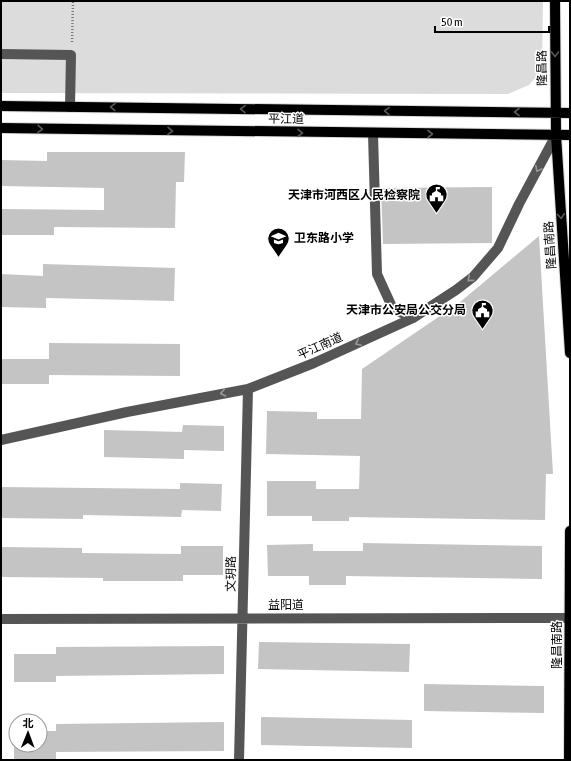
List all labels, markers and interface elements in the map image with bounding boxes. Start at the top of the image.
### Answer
scale bar [435,8,549,34]
text: 50 m [441,15,463,29]
street label: 隆昌路 [535,50,549,86]
one-way arrow [551,51,559,57]
one-way arrow [110,103,116,111]
one-way arrow [240,105,246,113]
one-way arrow [384,107,390,115]
one-way arrow [514,108,520,116]
street label: 平江道 [268,112,304,126]
one-way arrow [37,125,43,133]
one-way arrow [167,127,173,135]
one-way arrow [297,129,303,137]
one-way arrow [427,130,433,138]
one-way arrow [535,165,542,172]
public building icon: 天津市河西区人民检察院 [423,182,449,215]
place label: 天津市河西区人民检察院 [288,188,420,202]
one-way arrow [557,213,566,219]
street label: 隆昌南路 [541,221,559,269]
school or university icon: 卫东路小学 [266,225,292,258]
place label: 卫东路小学 [294,231,354,245]
one-way arrow [467,274,475,281]
public building icon: 天津市公安局公交分局 [469,297,495,330]
place label: 天津市公安局公交分局 [346,303,466,317]
street label: 平江南道 [295,330,345,362]
one-way arrow [354,338,362,346]
one-way arrow [220,389,226,397]
street label: 文玥路 [224,556,238,592]
street label: 益阳道 [268,598,304,612]
street label: 隆昌南路 [550,621,564,669]
north arrow [8,713,48,753]
text: 北 [23,717,34,729]

